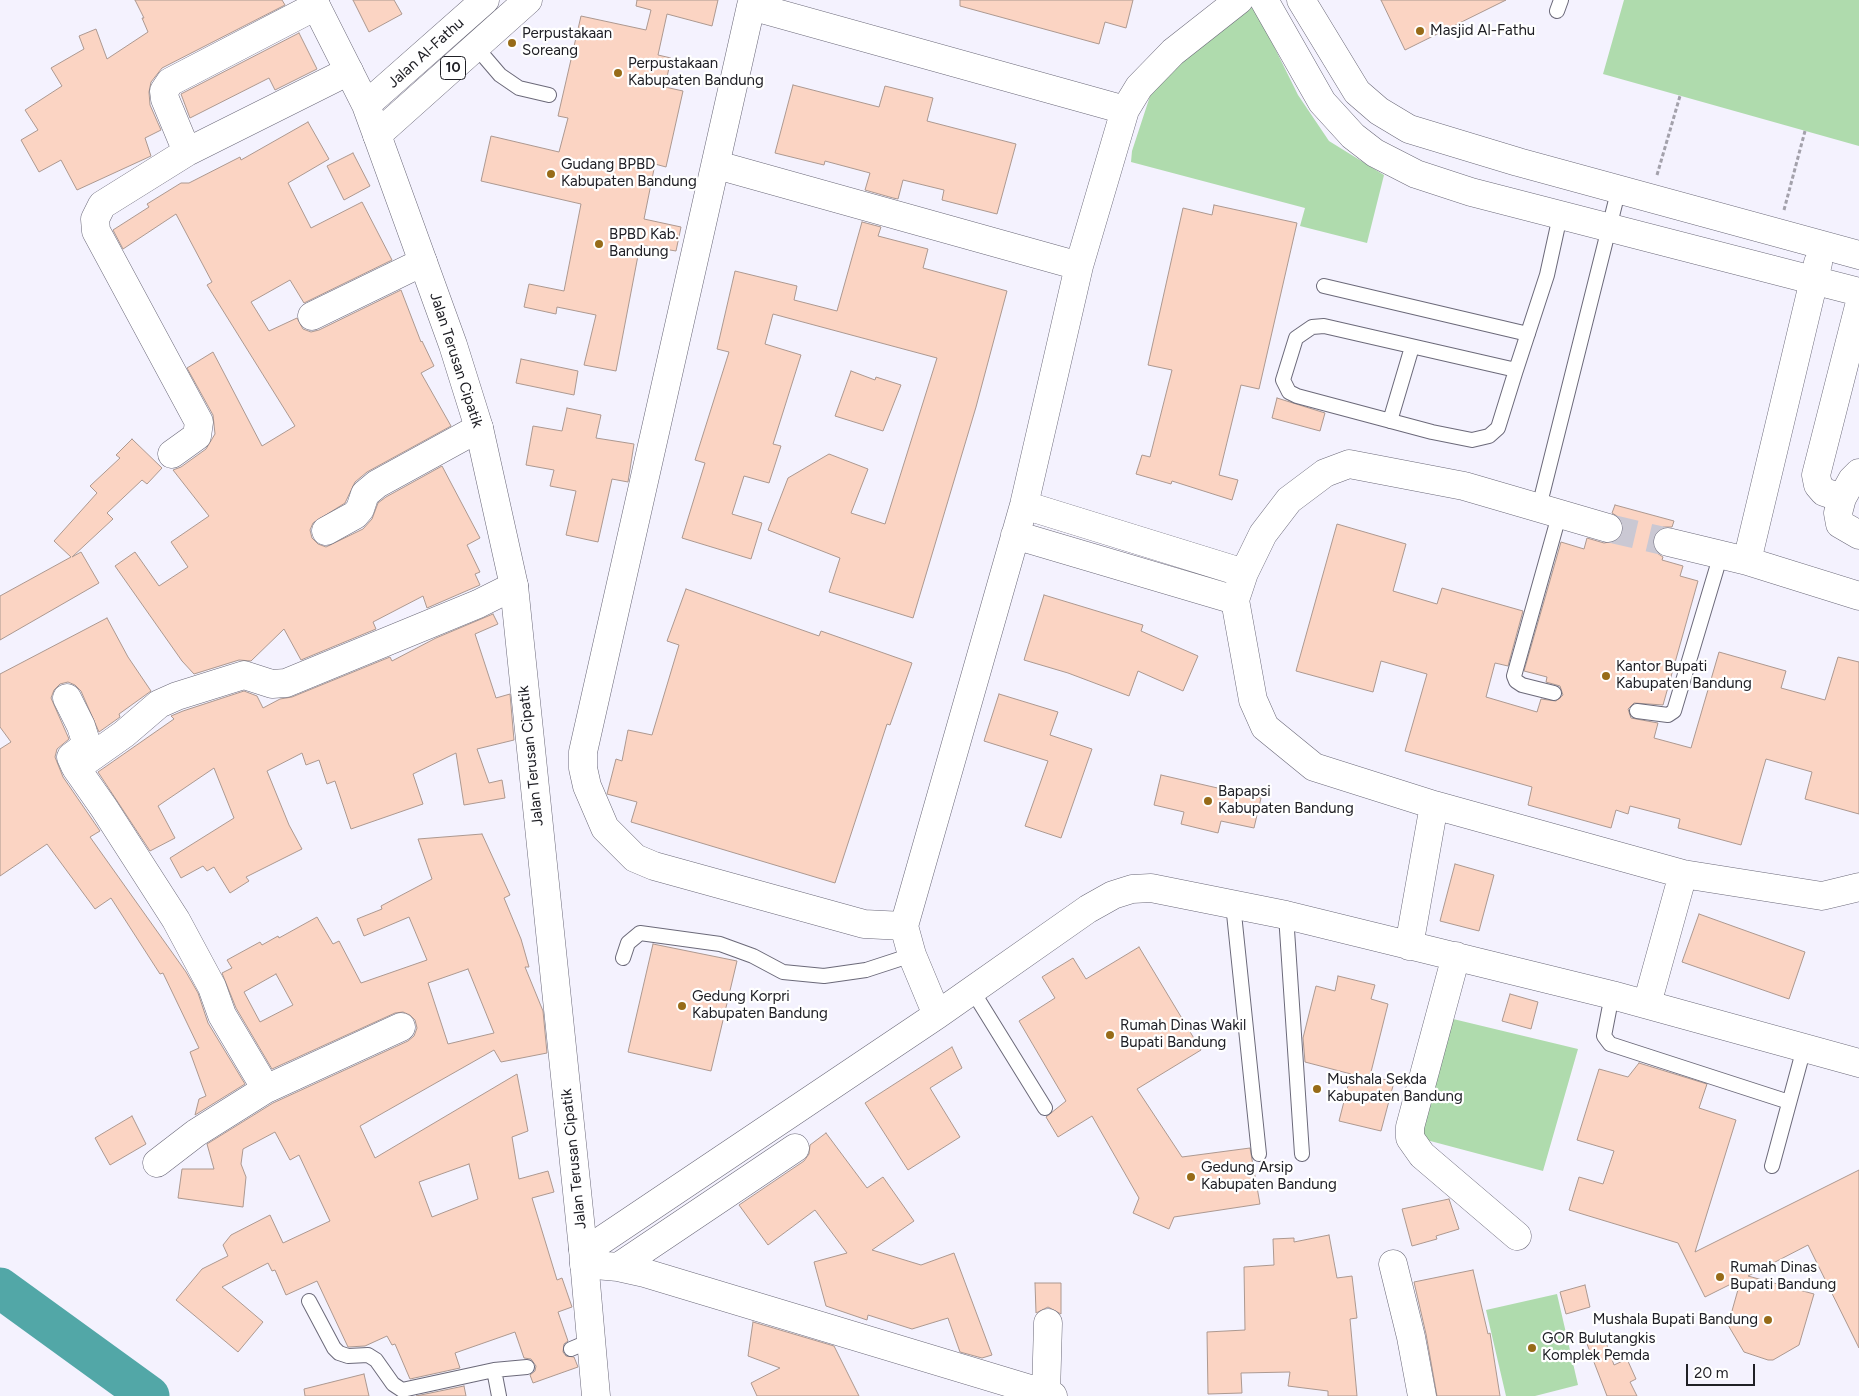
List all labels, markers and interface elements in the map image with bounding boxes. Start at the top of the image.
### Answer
street label: Jalan Al-Fathu [384,14,468,92]
place label: Masjid Al-Fathu [1430,22,1535,40]
place label: Perpustakaan Soreang [522,25,612,60]
marker: Masjid Al-Fathu [1414,25,1426,37]
marker: Perpustakaan Soreang [506,37,518,49]
place label: Perpustakaan Kabupaten Bandung [628,55,764,90]
road number: 10 [440,56,466,80]
marker: Perpustakaan Kabupaten Bandung [612,67,624,79]
place label: Gudang BPBD Kabupaten Bandung [561,156,697,191]
marker: Gudang BPBD Kabupaten Bandung [545,168,557,180]
place label: BPBD Kab. Bandung [609,226,679,261]
marker: BPBD Kab. Bandung [593,238,605,250]
street label: Jalan Terusan Cipatik [426,290,486,430]
place label: Kantor Bupati Kabupaten Bandung [1616,658,1752,693]
marker: Kantor Bupati Kabupaten Bandung [1600,670,1612,682]
street label: Jalan Terusan Cipatik [515,685,547,827]
place label: Bapapsi Kabupaten Bandung [1218,783,1354,818]
marker: Bapapsi Kabupaten Bandung [1202,795,1214,807]
place label: Gedung Korpri Kabupaten Bandung [692,988,828,1023]
marker: Gedung Korpri Kabupaten Bandung [676,1000,688,1012]
place label: Rumah Dinas Wakil Bupati Bandung [1120,1017,1246,1052]
marker: Rumah Dinas Wakil Bupati Bandung [1104,1029,1116,1041]
place label: Mushala Sekda Kabupaten Bandung [1327,1071,1463,1106]
marker: Mushala Sekda Kabupaten Bandung [1311,1083,1323,1095]
street label: Jalan Terusan Cipatik [558,1088,590,1230]
place label: Gedung Arsip Kabupaten Bandung [1201,1159,1337,1194]
marker: Gedung Arsip Kabupaten Bandung [1185,1171,1197,1183]
place label: Rumah Dinas Bupati Bandung [1730,1259,1836,1294]
marker: Rumah Dinas Bupati Bandung [1714,1271,1726,1283]
place label: Mushala Bupati Bandung [1593,1311,1758,1329]
marker: Mushala Bupati Bandung [1762,1314,1774,1326]
place label: GOR Bulutangkis Komplek Pemda [1542,1330,1656,1365]
marker: GOR Bulutangkis Komplek Pemda [1526,1342,1538,1354]
scale bar [1689,1354,1758,1386]
text: 20 m [1694,1364,1728,1382]

